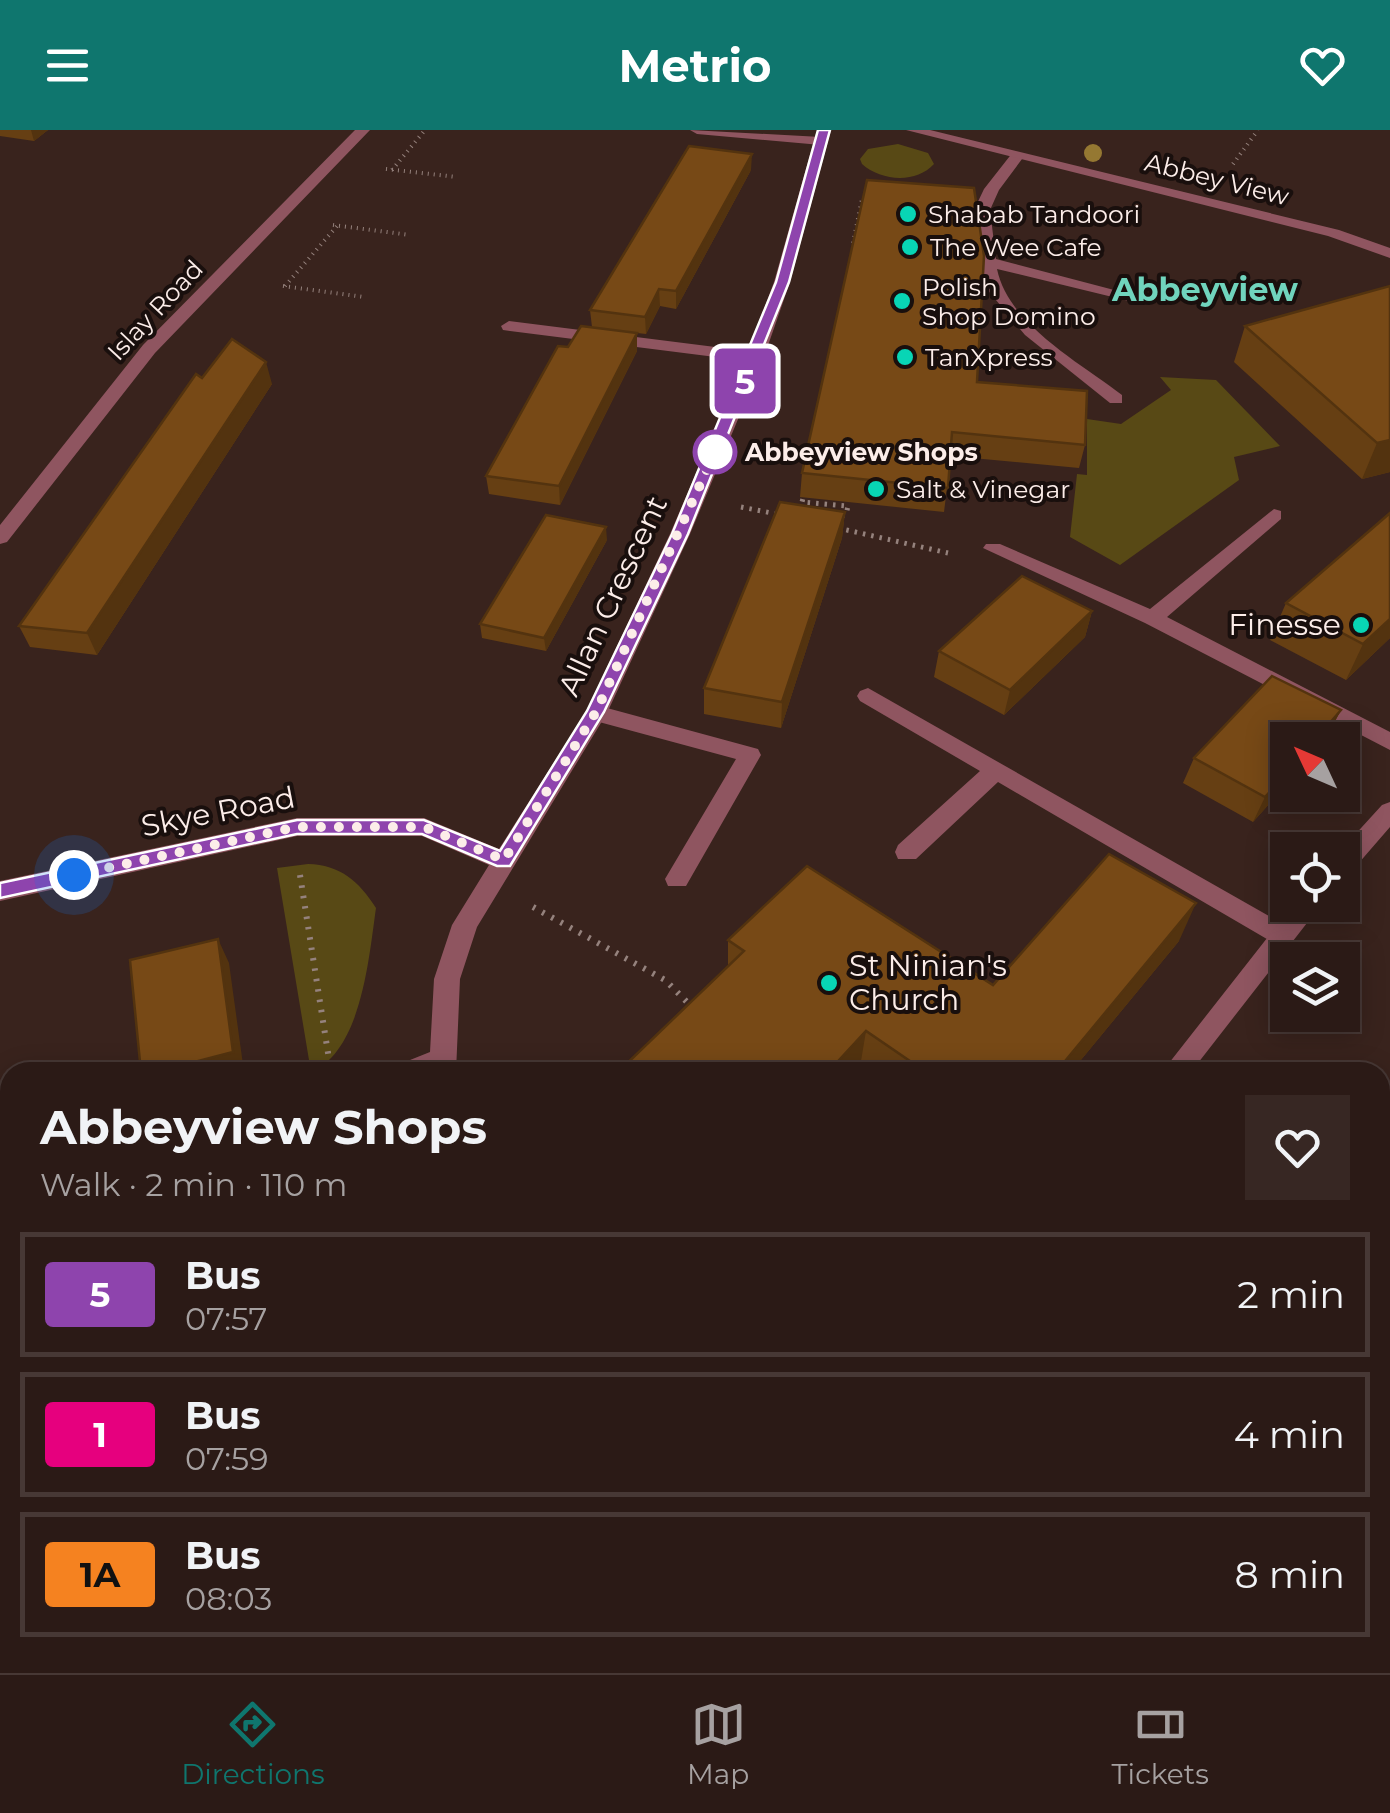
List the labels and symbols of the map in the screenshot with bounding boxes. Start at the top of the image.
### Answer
street label: Abbey View [1142,147,1292,211]
place label: Shabab Tandoori [928,199,1140,229]
marker: Shabab Tandoori [897,203,919,225]
place label: The Wee Cafe [930,232,1102,262]
marker: The Wee Cafe [899,236,921,258]
street label: Islay Road [101,254,209,366]
district label: Abbeyview [1111,270,1298,309]
place label: Polish Shop Domino [922,272,1096,331]
marker: Polish Shop Domino [891,290,913,312]
place label: TanXpress [925,342,1053,372]
marker: TanXpress [894,346,916,368]
line badge: 5 [712,348,778,414]
marker: Abbeyview Shops [694,431,736,473]
place label: Abbeyview Shops [744,437,978,467]
place label: Salt & Vinegar [896,474,1070,504]
marker: Salt & Vinegar [865,478,887,500]
street label: Allan Crescent [550,490,675,702]
place label: Finesse [1228,606,1341,643]
marker: Finesse [1350,614,1372,636]
north arrow [1270,722,1360,812]
street label: Skye Road [138,778,298,845]
your location [49,850,99,900]
place label: St Ninian's Church [849,947,1007,1018]
marker: St Ninian's Church [818,972,840,994]

